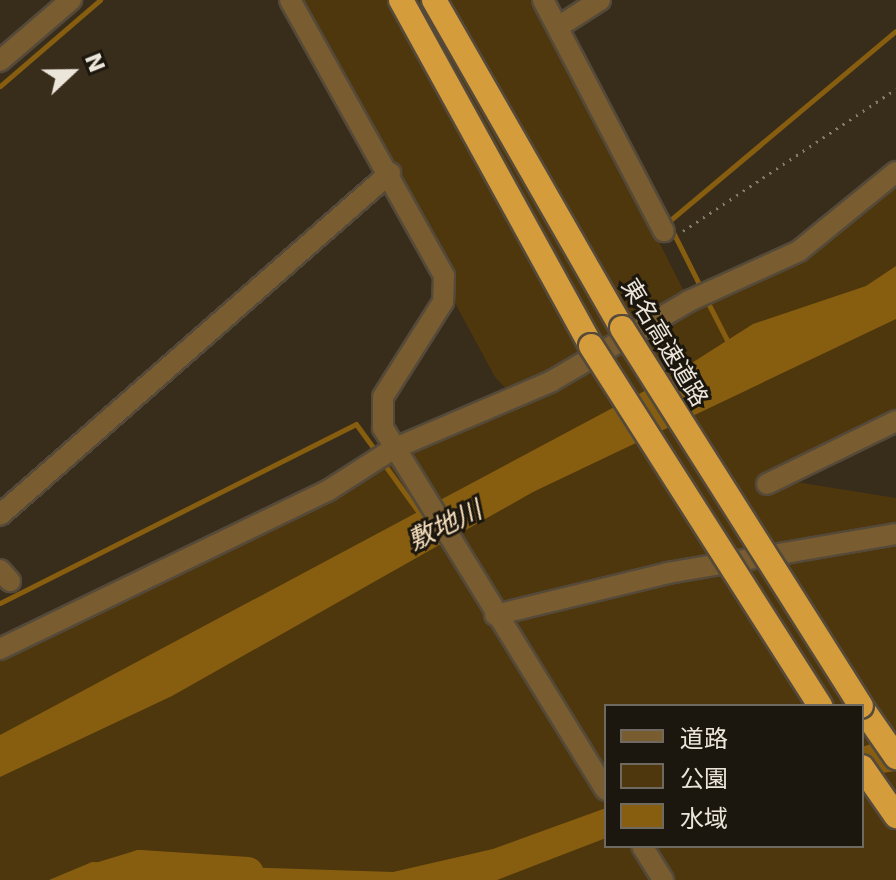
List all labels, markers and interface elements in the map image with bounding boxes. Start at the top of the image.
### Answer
north arrow [32,32,112,112]
text: N [80,50,110,76]
street label: 東名高速道路 [615,274,713,412]
water label: 敷地川 [403,495,487,557]
legend [604,704,864,848]
text: 道路 [680,725,728,753]
text: 公園 [680,765,728,793]
text: 水域 [680,805,728,833]

